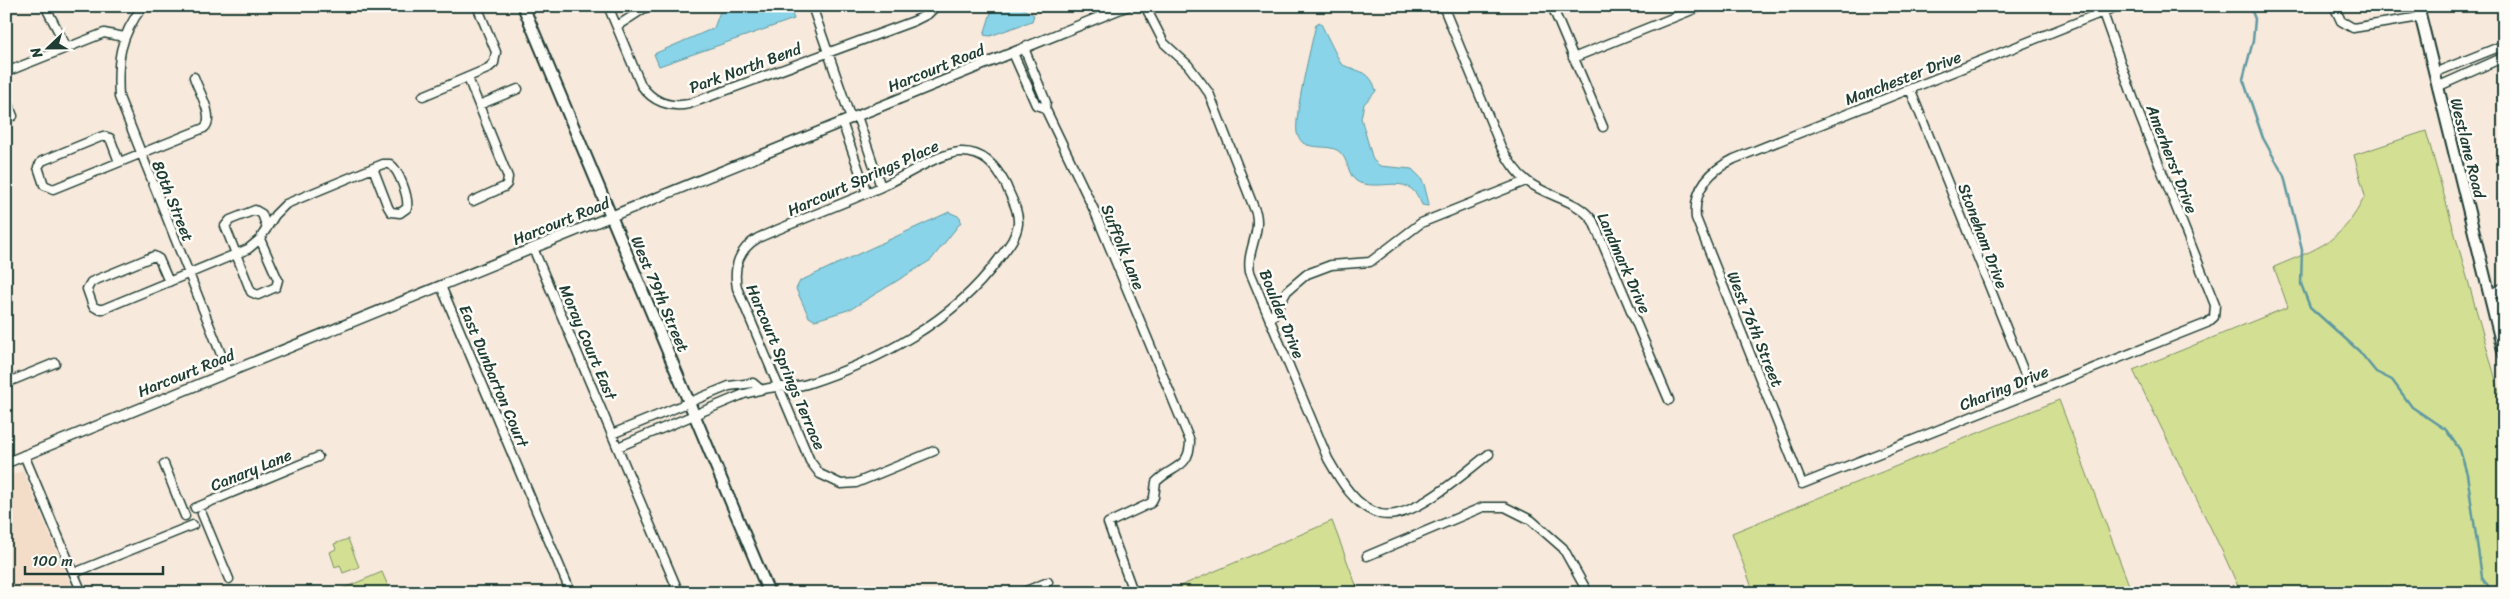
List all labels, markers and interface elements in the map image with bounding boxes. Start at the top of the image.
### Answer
north arrow [22,22,72,72]
street label: Park North Bend [685,34,807,102]
street label: Harcourt Road [883,35,990,101]
street label: Manchester Drive [1840,42,1966,114]
text: N [23,43,50,63]
street label: Westlane Road [2442,95,2495,203]
street label: Amerherst Drive [2138,99,2206,218]
street label: Harcourt Springs Place [782,131,944,225]
street label: 80th Street [143,156,203,246]
street label: Stoneham Drive [1950,179,2016,293]
street label: Harcourt Road [508,188,615,254]
street label: Suffolk Lane [1093,200,1153,294]
street label: Landmark Drive [1589,208,1659,318]
street label: West 79th Street [622,231,698,357]
street label: Boulder Drive [1251,265,1313,363]
street label: West 76th Street [1718,266,1792,392]
street label: Harcourt Springs Terrace [738,279,834,455]
street label: Moray Court East [551,280,626,405]
street label: East Dunbarton Court [451,300,537,452]
street label: Harcourt Road [133,340,240,406]
street label: Charing Drive [1955,357,2053,419]
street label: Canary Lane [206,440,296,500]
scale bar [25,544,162,576]
text: 100 m [32,548,73,574]

